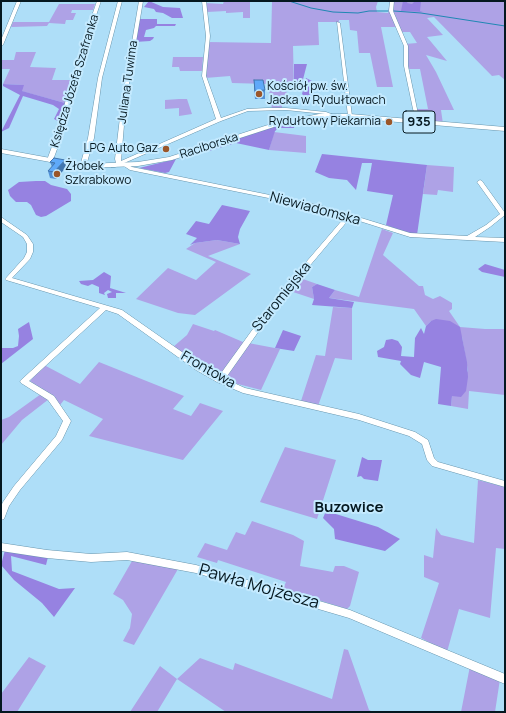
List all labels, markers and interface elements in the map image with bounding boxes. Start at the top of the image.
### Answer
street label: Księdza Józefa Szafranka [48,13,102,149]
street label: Juliana Tuwima [115,40,141,124]
place label: Kościół pw. św. Jacka w Rydułtowach [267,80,386,108]
marker: Kościół pw. św. Jacka w Rydułtowach [254,89,264,99]
road number: 935 [403,111,435,133]
place label: Rydułtowy Piekarnia [269,115,381,129]
marker: Rydułtowy Piekarnia [384,117,394,127]
street label: Raciborska [178,130,240,162]
place label: LPG Auto Gaz [83,142,158,156]
marker: LPG Auto Gaz [161,144,171,154]
place label: Żłobek Szkrabkowo [65,160,131,188]
marker: Żłobek Szkrabkowo [52,169,62,179]
street label: Niewiadomska [268,189,362,229]
street label: Staromiejska [249,259,315,335]
street label: Frontowa [178,348,238,392]
district label: Buzowice [315,499,383,517]
street label: Pawła Mojżesza [196,560,322,614]

